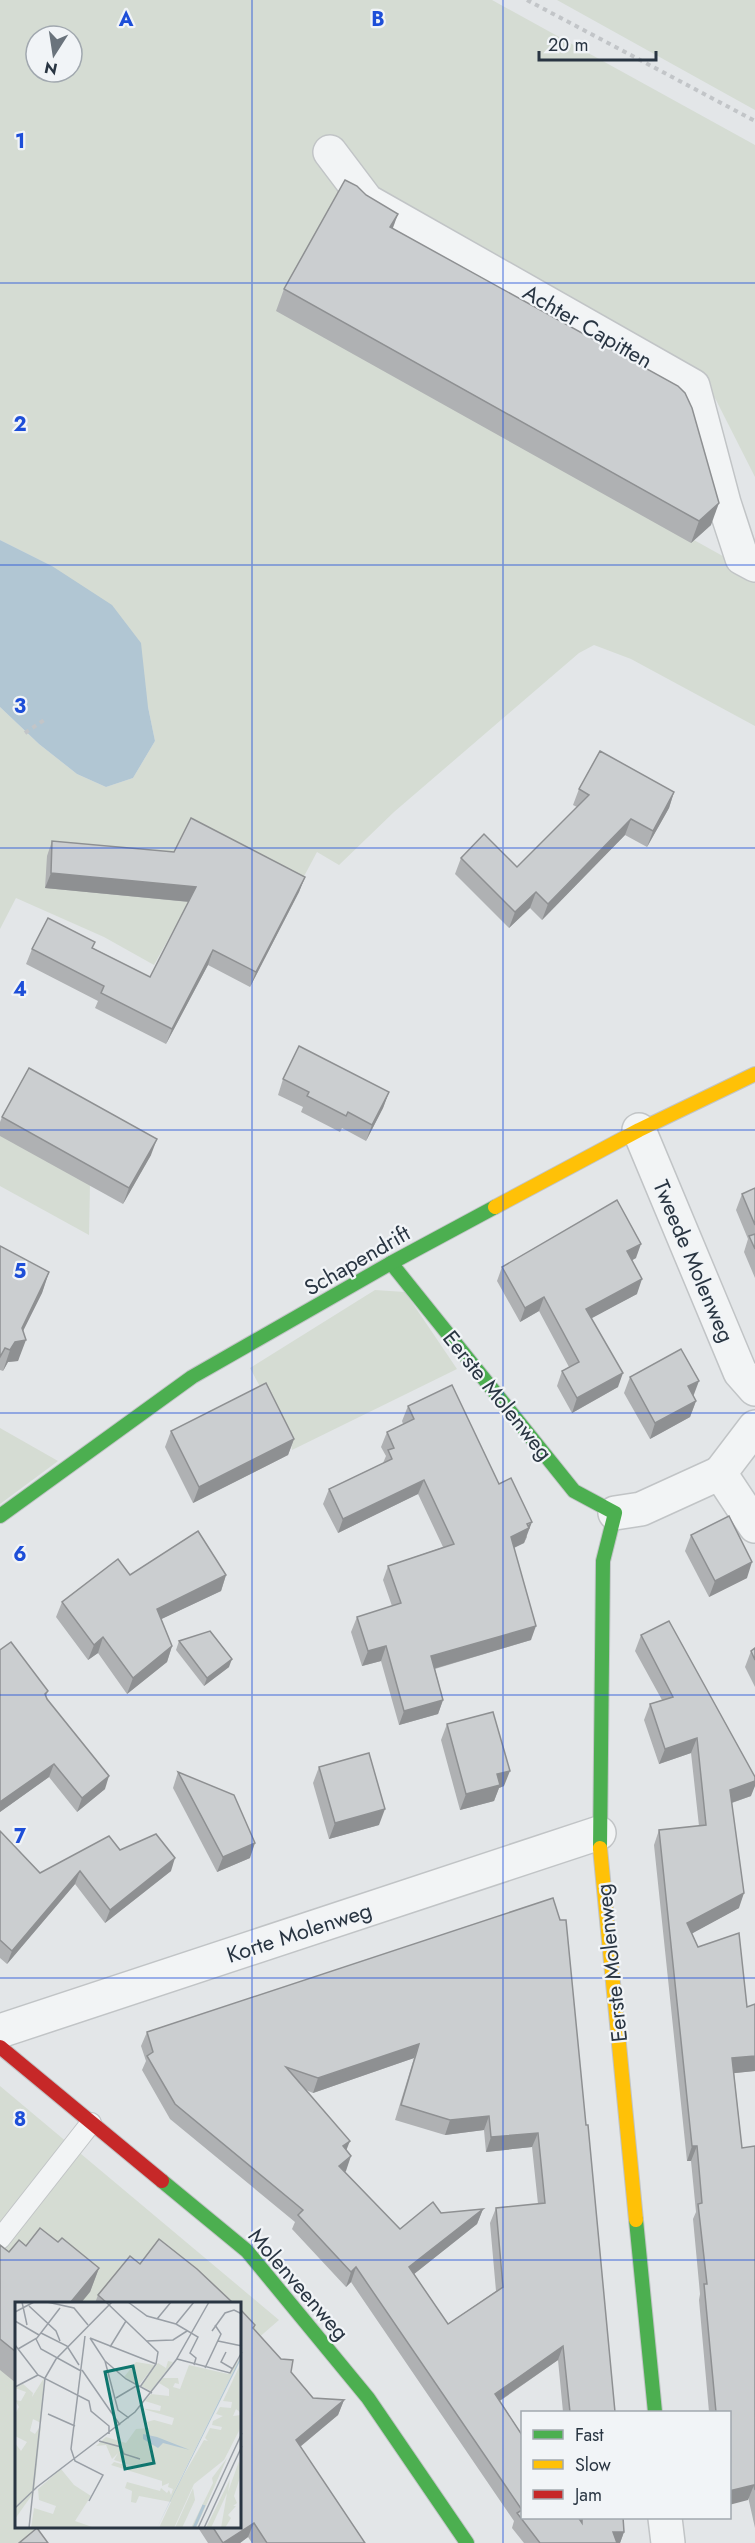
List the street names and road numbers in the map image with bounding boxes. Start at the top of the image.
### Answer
street label: Achter Capitten [517,276,659,376]
street label: Tweede Molenweg [645,1175,743,1347]
street label: Schapendrift [298,1216,416,1303]
street label: Eerste Molenweg [435,1323,561,1467]
street label: Eerste Molenweg [587,1882,635,2044]
street label: Korte Molenweg [222,1893,376,1971]
street label: Molenveenweg [241,2221,357,2347]

